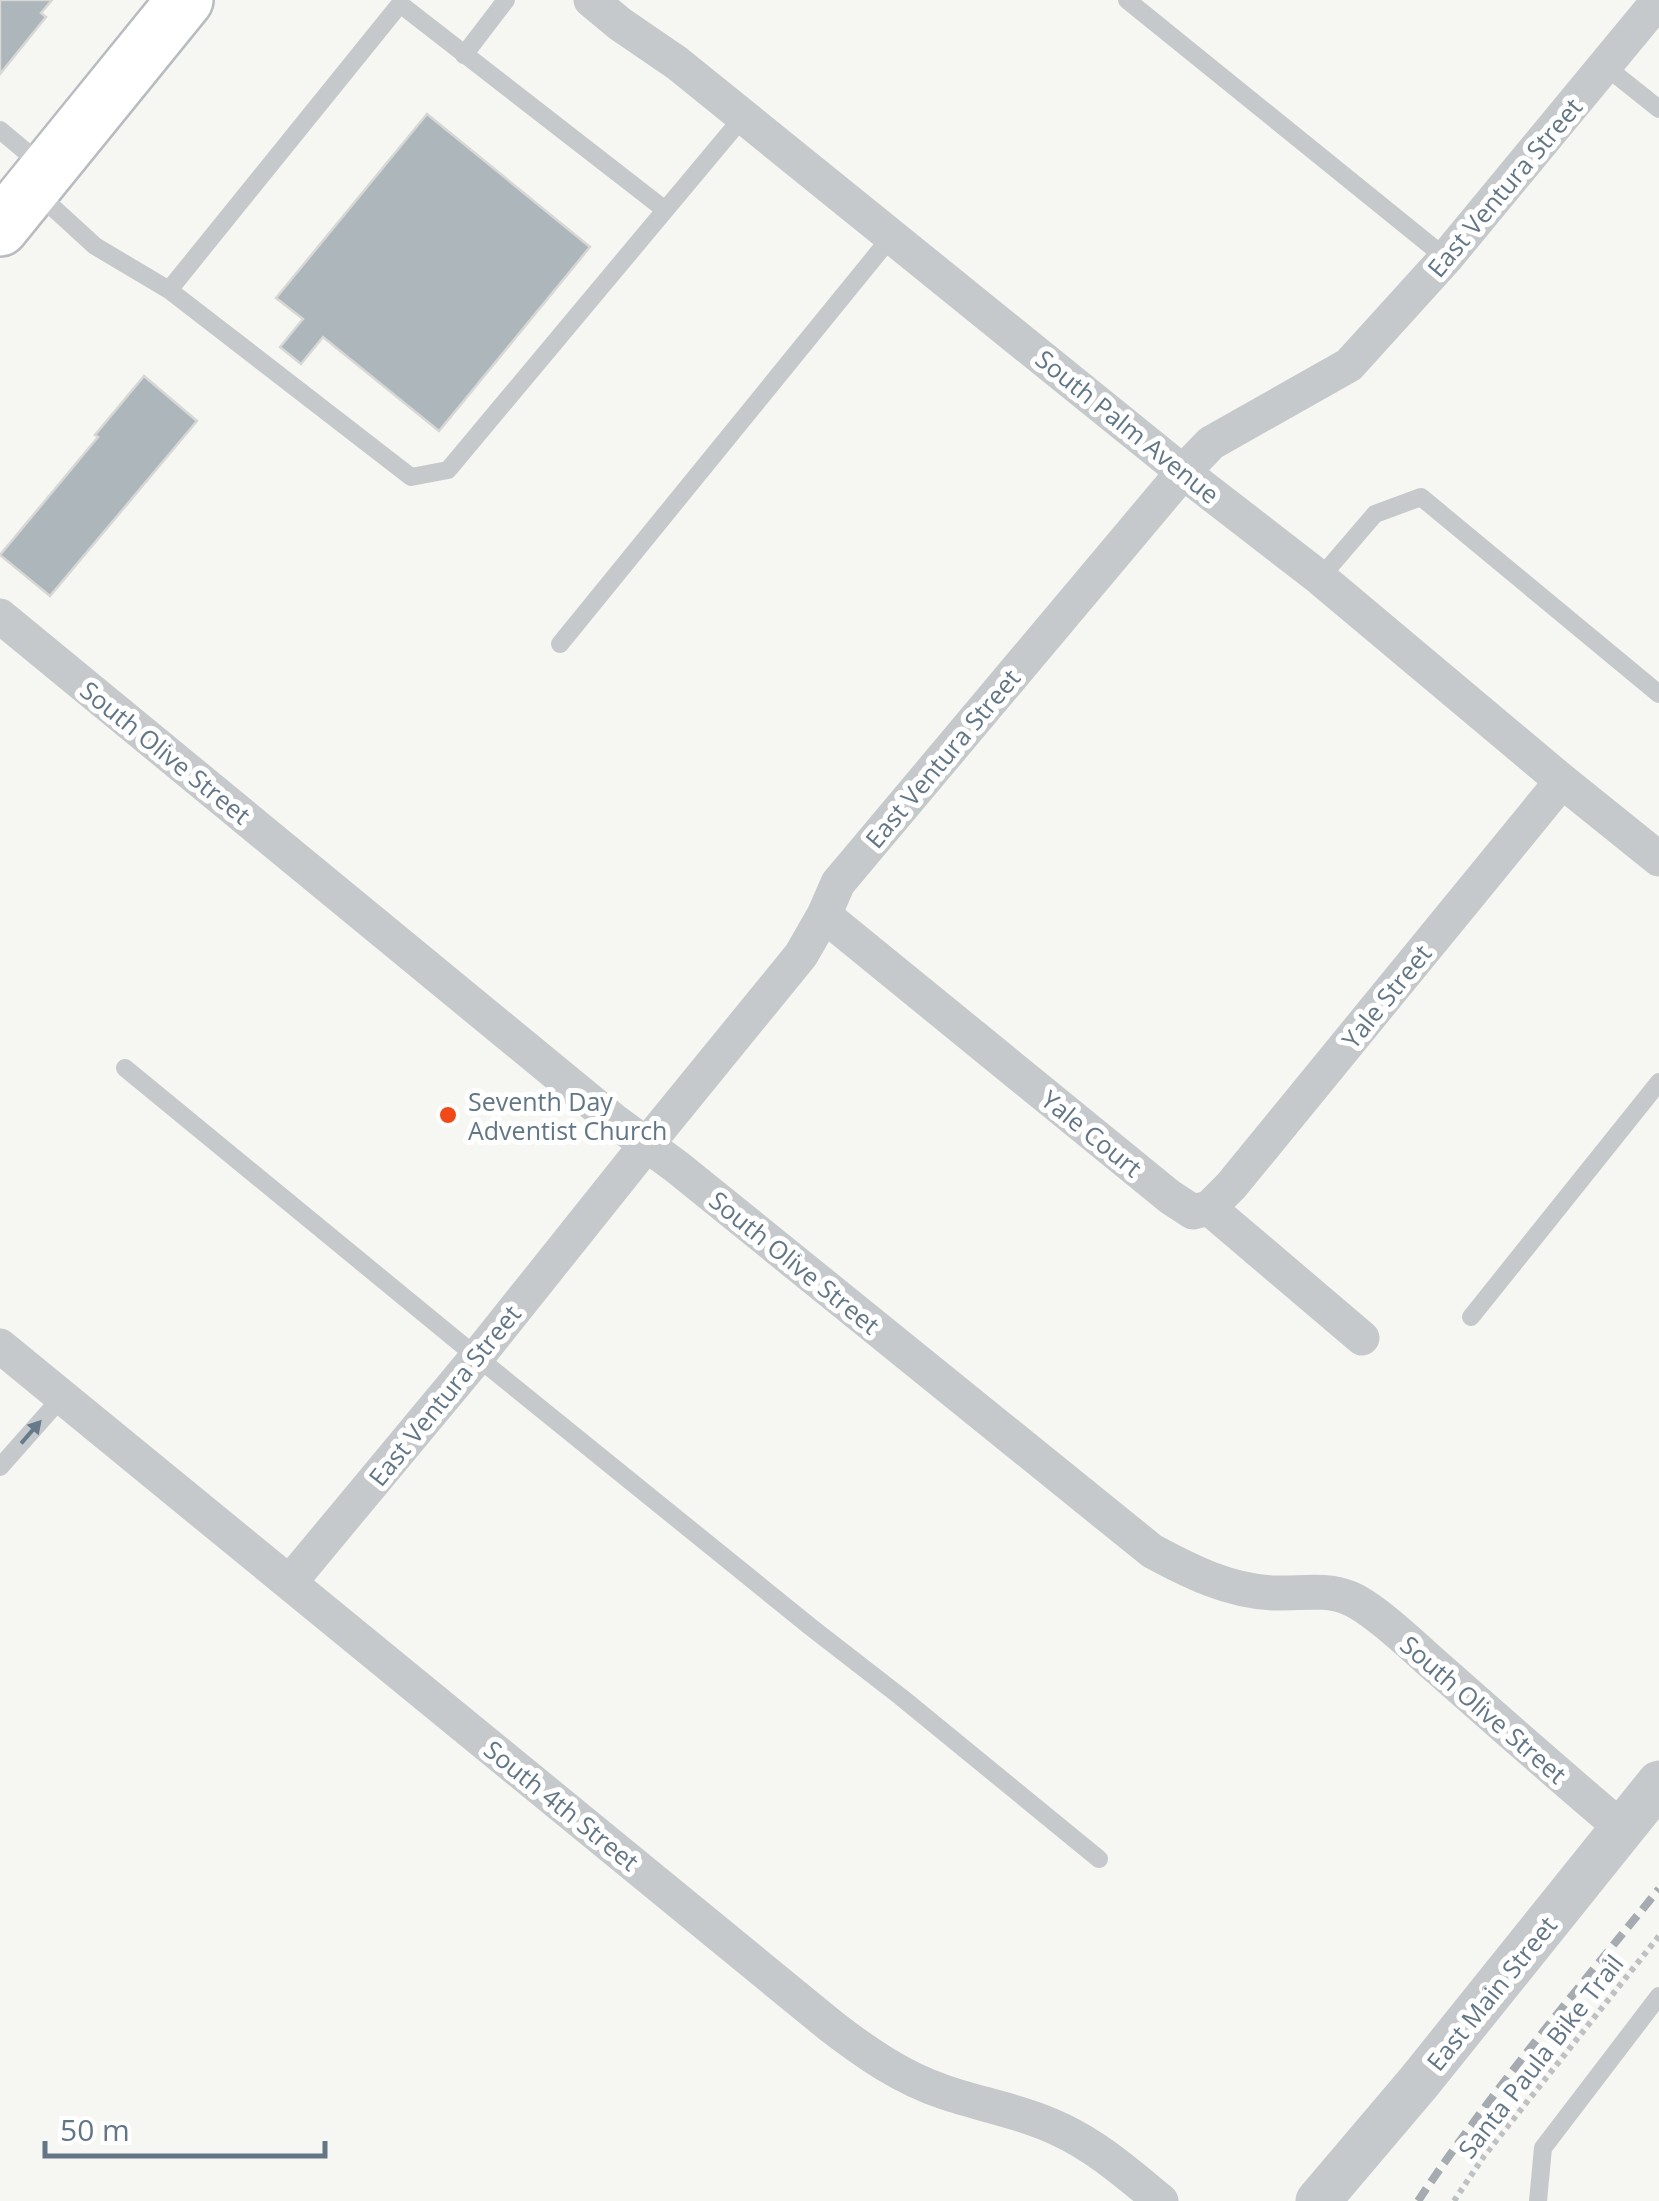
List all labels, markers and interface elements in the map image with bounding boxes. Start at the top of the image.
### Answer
street label: East Ventura Street [1419,90,1589,284]
street label: South Palm Avenue [1029,341,1227,511]
street label: East Ventura Street [857,661,1027,855]
street label: South Olive Street [74,673,258,831]
street label: Yale Street [1334,937,1438,1055]
street label: Yale Court [1035,1082,1149,1184]
place label: Seventh Day Adventist Church [468,1084,667,1147]
marker: Seventh Day Adventist Church [437,1104,459,1126]
street label: South Olive Street [703,1183,887,1341]
street label: East Ventura Street [360,1297,528,1493]
one-way arrow [20,1420,42,1445]
street label: South Olive Street [1394,1627,1574,1791]
street label: South 4th Street [478,1732,646,1878]
street label: East Main Street [1418,1909,1564,2077]
street label: Santa Paula Bike Trail [1450,1947,1630,2165]
scale bar [45,2096,325,2158]
text: 50 m [60,2109,130,2150]

